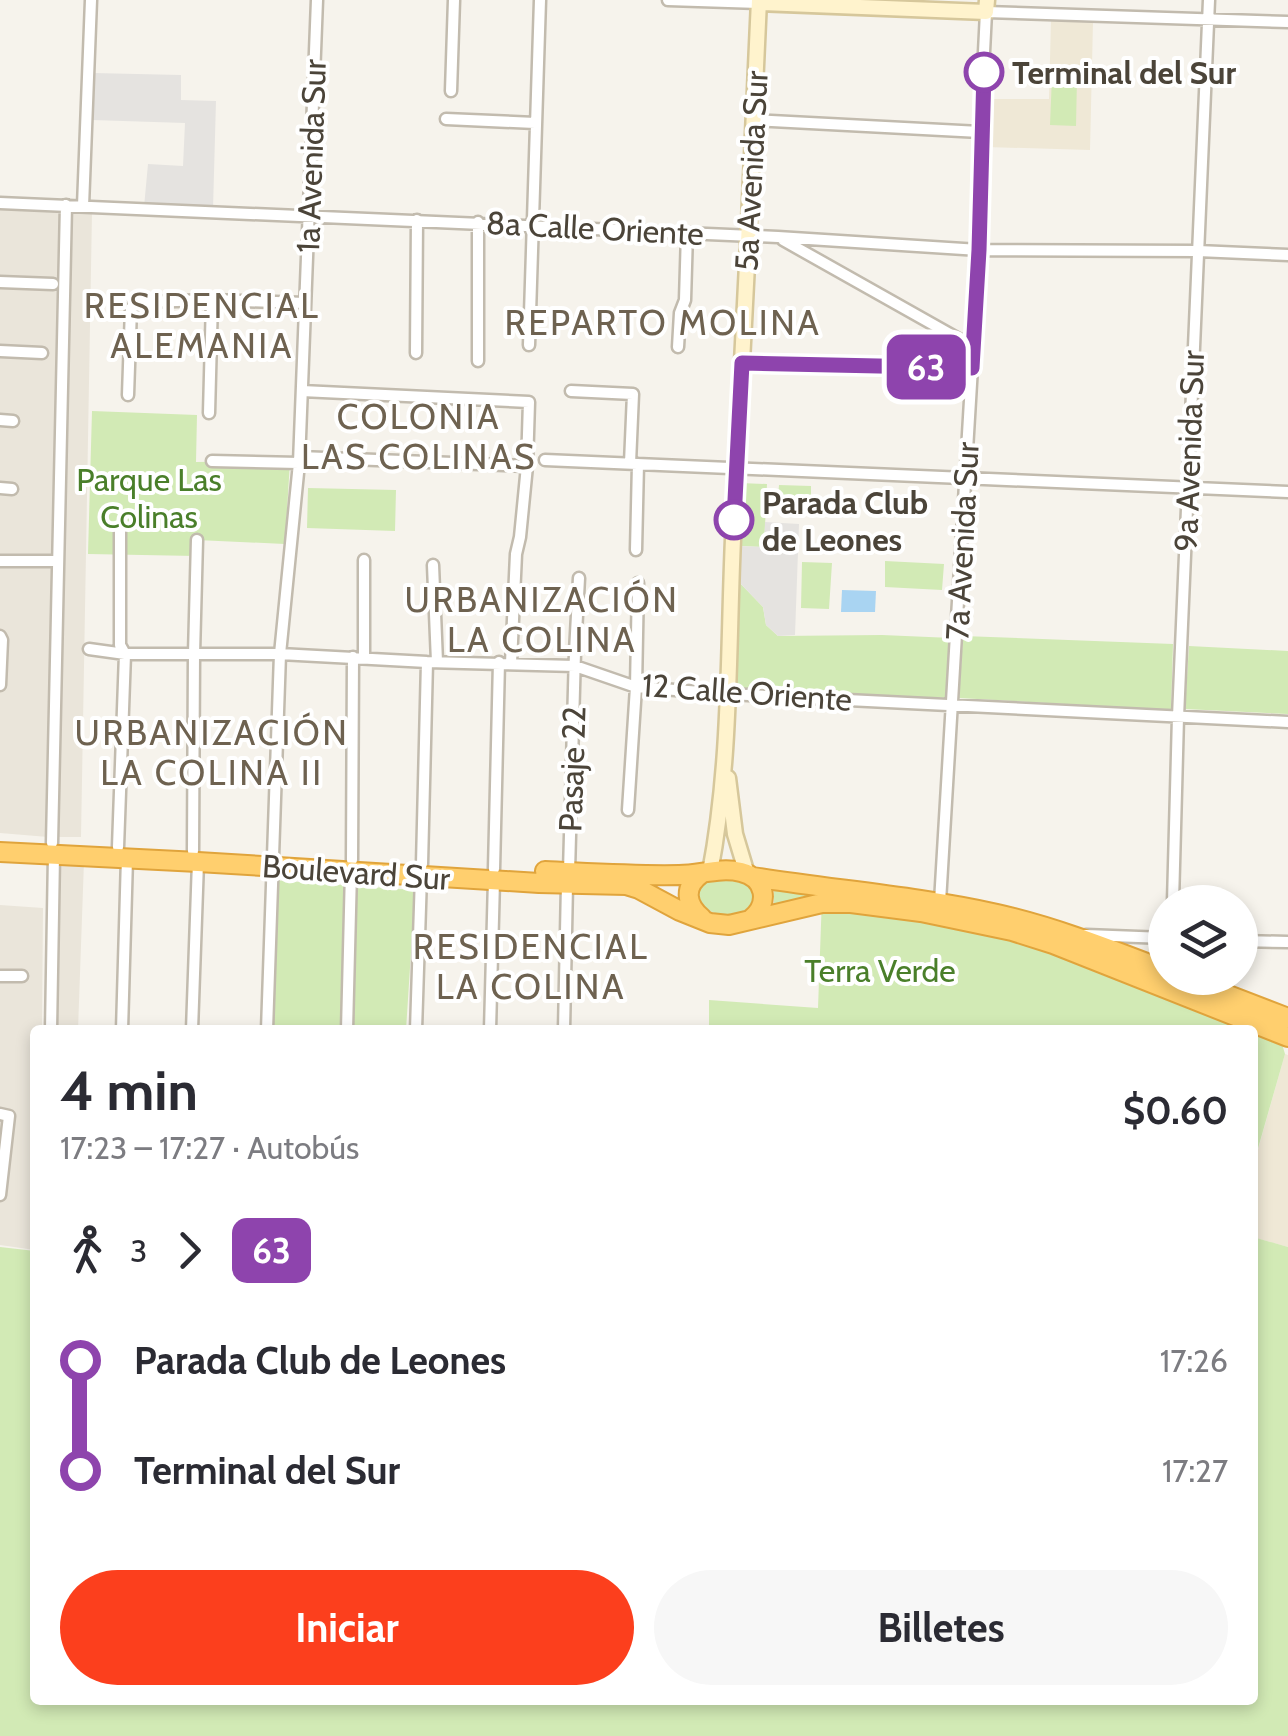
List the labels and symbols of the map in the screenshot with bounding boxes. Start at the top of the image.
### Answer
marker: Terminal del Sur [965,53,1003,91]
place label: Terminal del Sur [1012,53,1237,92]
street label: 1a Avenida Sur [288,58,334,254]
street label: 5a Avenida Sur [726,69,776,272]
street label: 8a Calle Oriente [485,203,705,253]
district label: RESIDENCIAL ALEMANIA [84,284,320,367]
district label: REPARTO MOLINA [505,301,821,344]
line badge: 63 [881,334,971,400]
street label: 9a Avenida Sur [1166,349,1212,552]
district label: COLONIA LAS COLINAS [301,395,537,478]
street label: 7a Avenida Sur [937,440,987,641]
park label: Parque Las Colinas [76,460,222,536]
place label: Parada Club de Leones [762,483,928,559]
marker: Parada Club de Leones [715,501,753,539]
district label: URBANIZACIÓN LA COLINA [405,578,679,661]
street label: 12 Calle Oriente [641,665,853,719]
street label: Pasaje 22 [550,705,594,833]
district label: URBANIZACIÓN LA COLINA II [75,711,349,794]
street label: Boulevard Sur [261,846,452,898]
district label: RESIDENCIAL LA COLINA [413,925,649,1008]
park label: Terra Verde [804,951,956,990]

